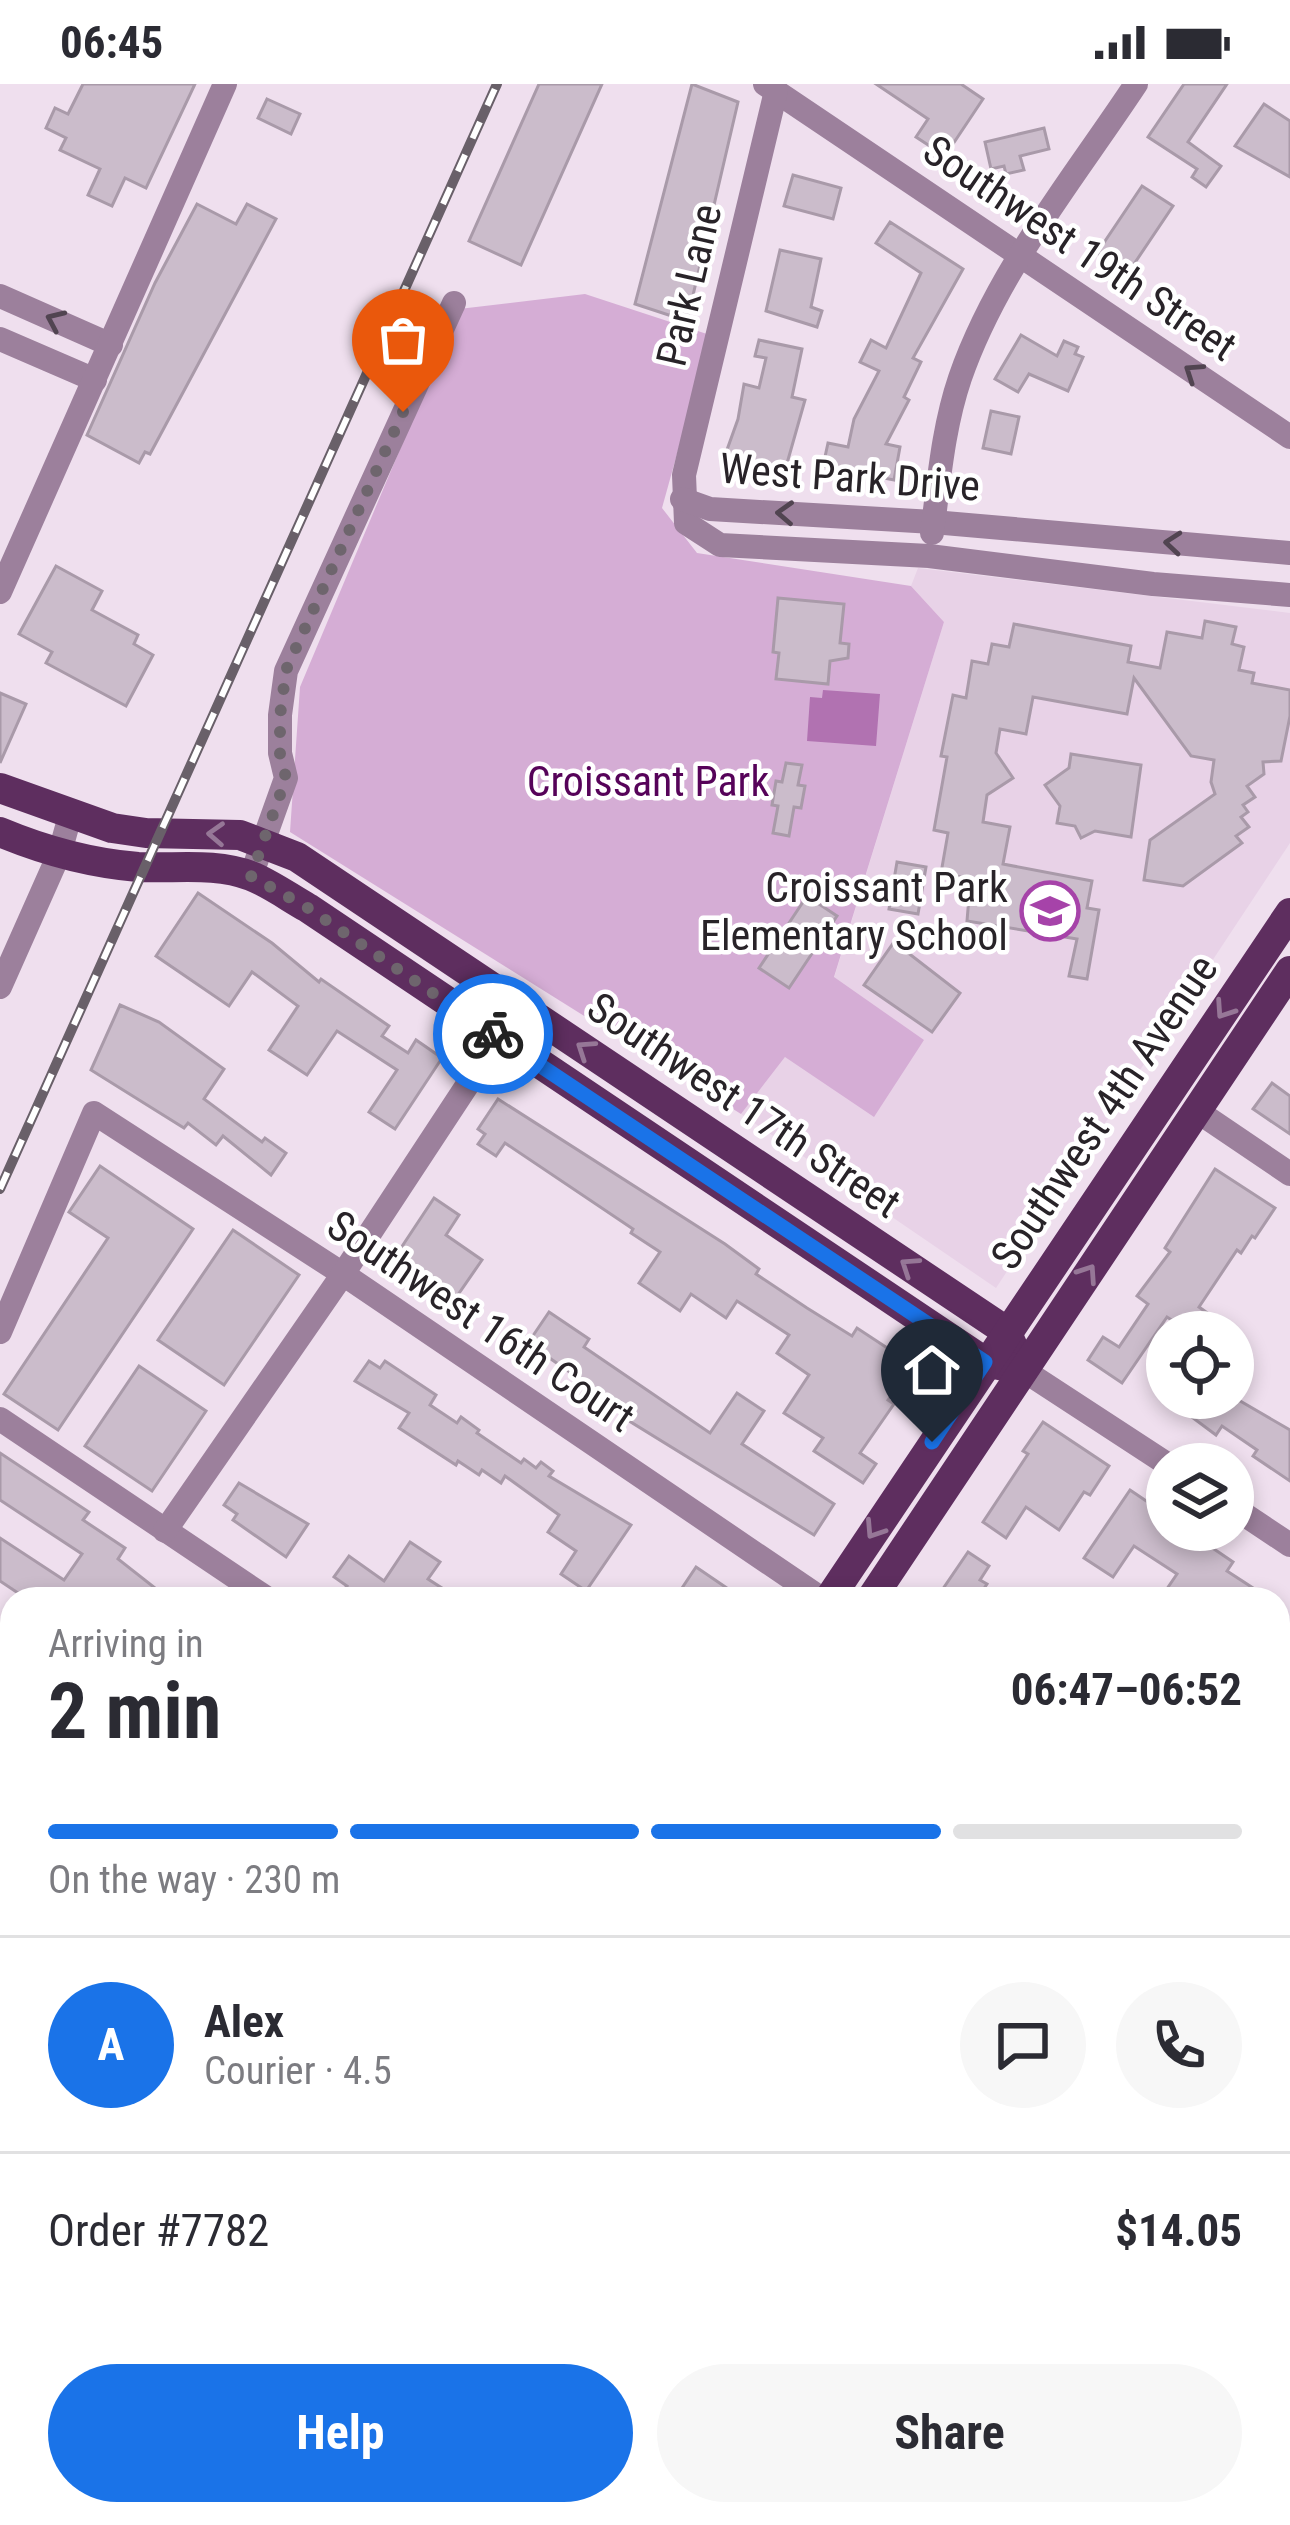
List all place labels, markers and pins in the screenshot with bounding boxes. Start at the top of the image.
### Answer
pin [352,289,454,412]
place label: Croissant Park Elementary School [700,863,1008,960]
school or university icon: Croissant Park Elementary School [1019,880,1081,942]
pin [881,1319,983,1442]

